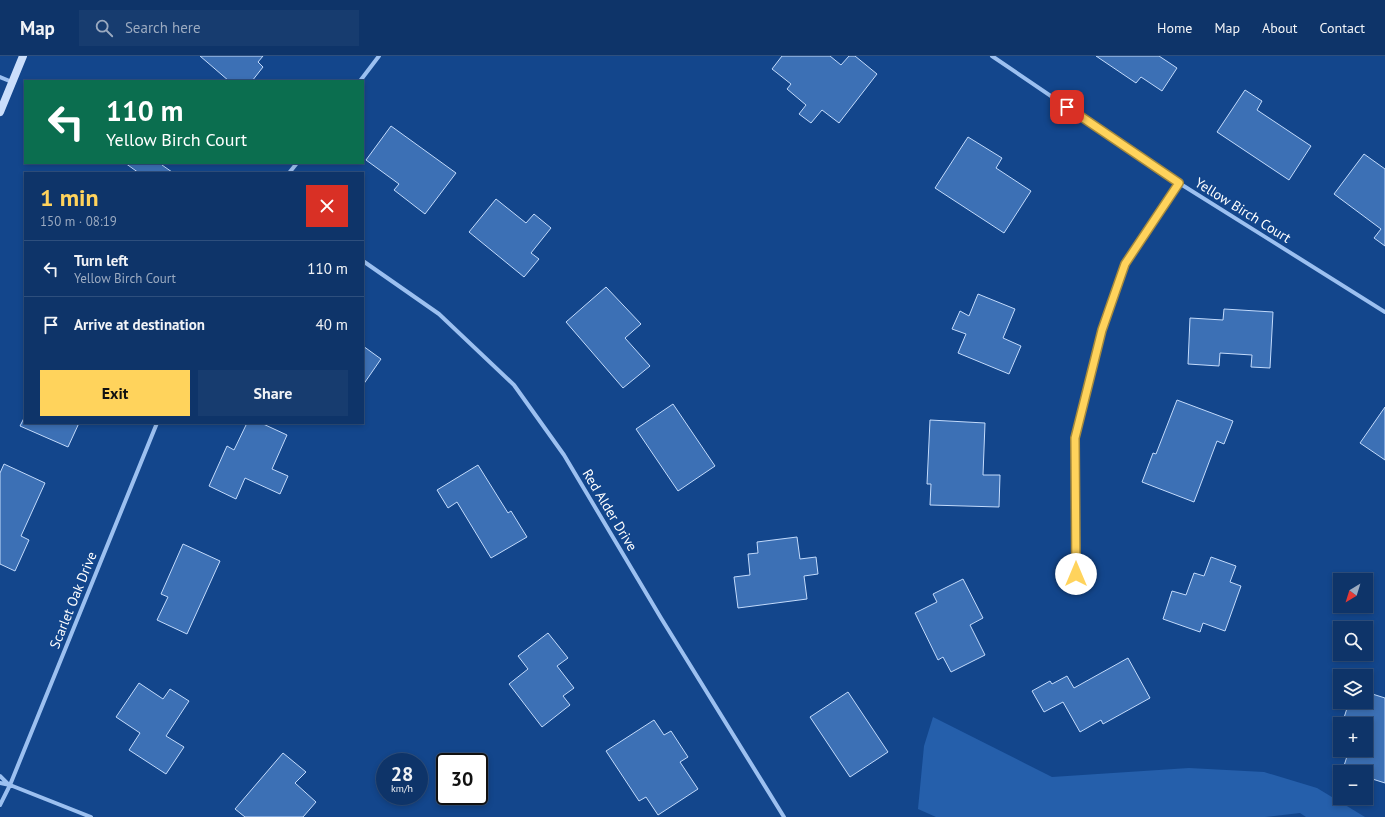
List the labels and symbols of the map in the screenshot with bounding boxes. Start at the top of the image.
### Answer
pin [1050,90,1084,124]
street label: Yellow Birch Court [1192,173,1295,247]
street label: Red Alder Drive [578,466,642,554]
street label: Scarlet Oak Drive [45,549,101,651]
position arrow [1055,553,1097,595]
north arrow [1333,573,1373,613]
speed limit sign: 30 [436,753,488,805]

